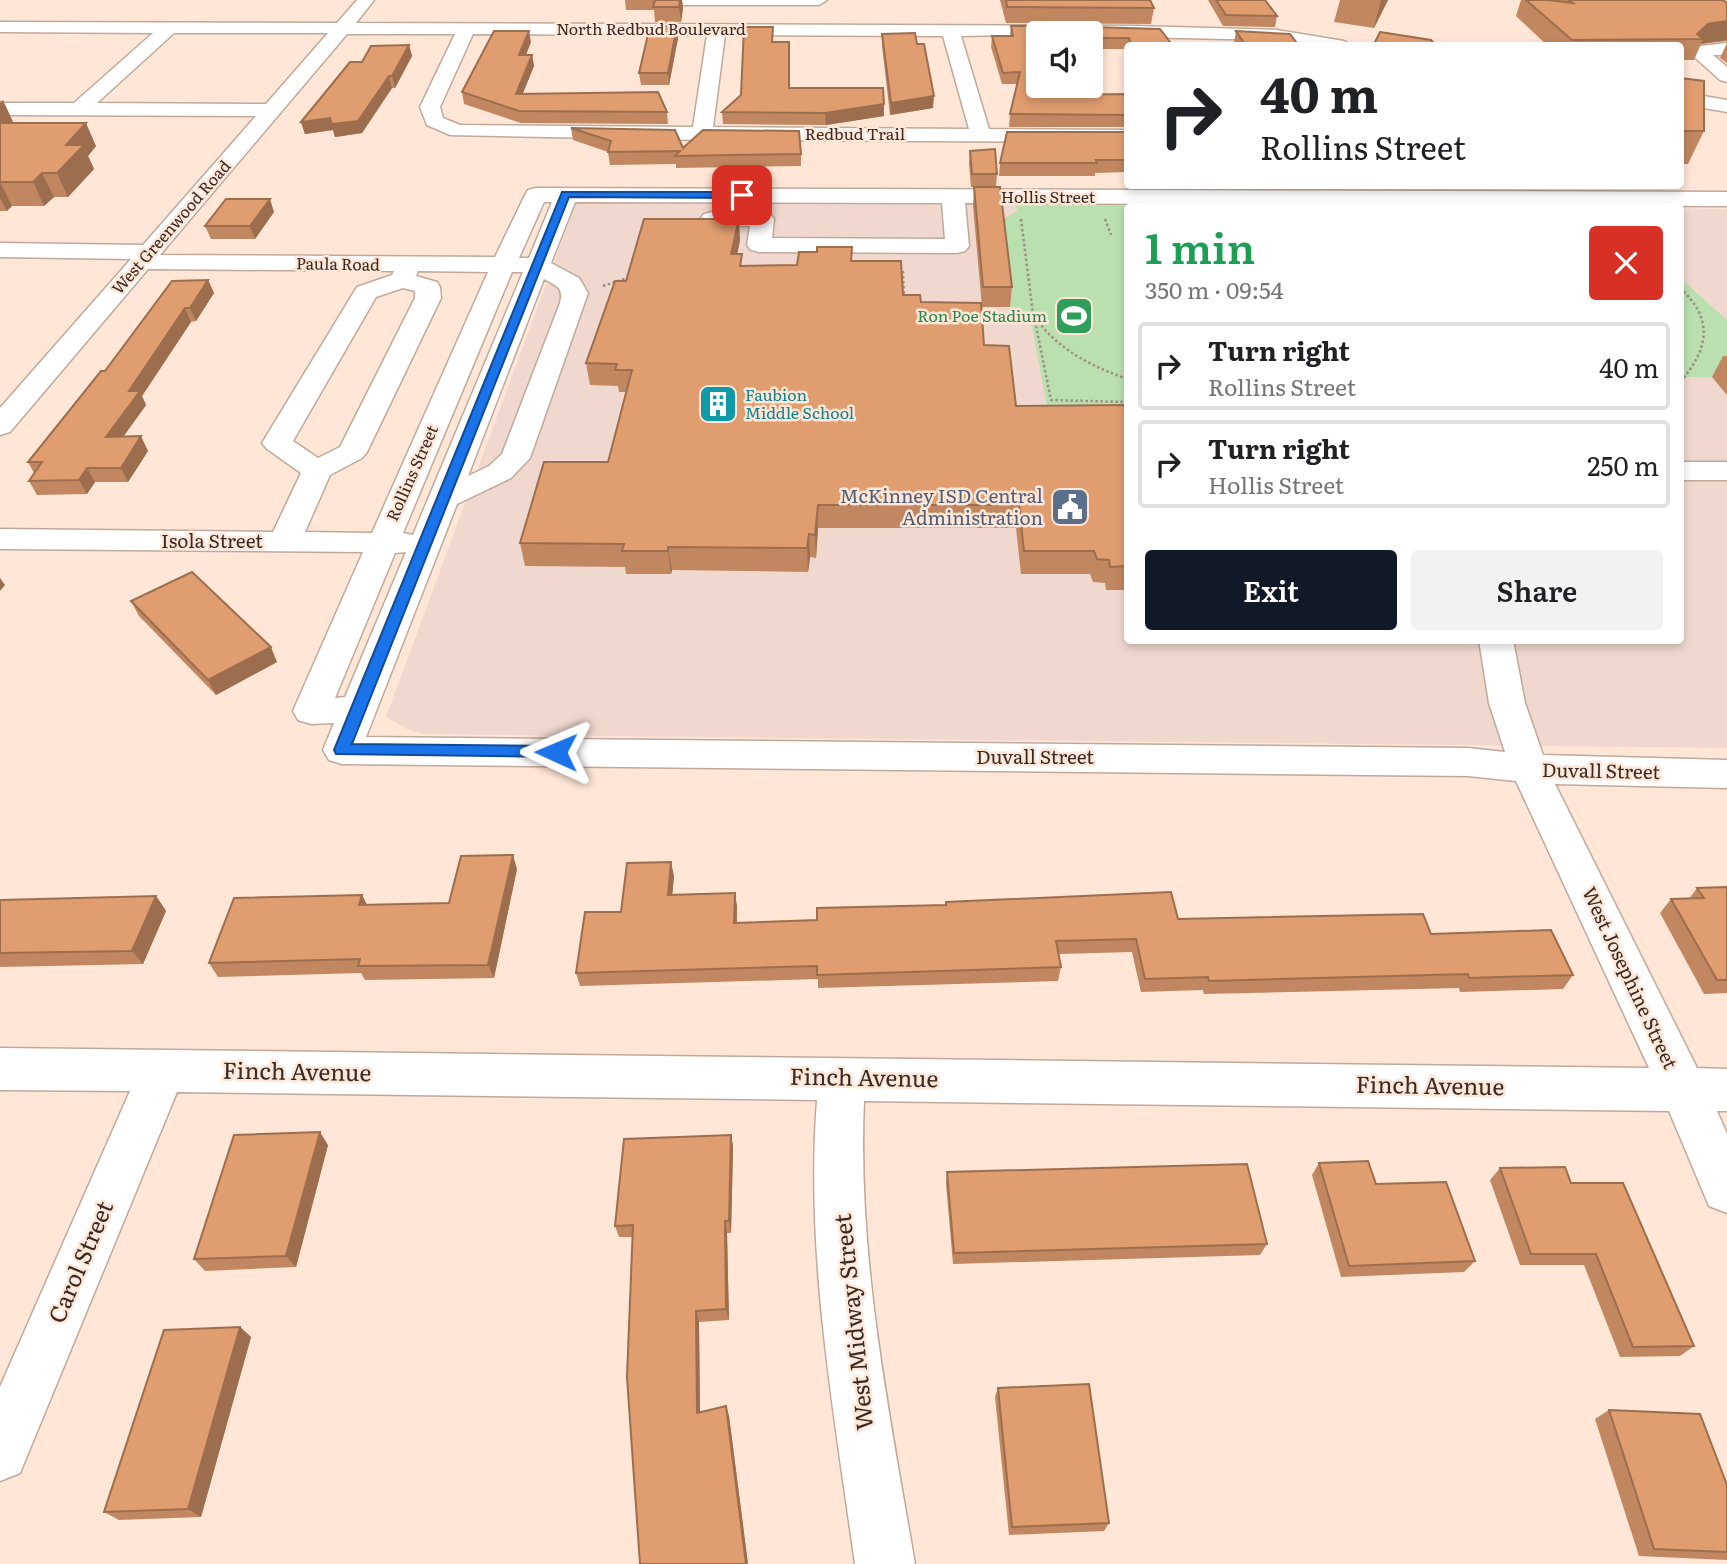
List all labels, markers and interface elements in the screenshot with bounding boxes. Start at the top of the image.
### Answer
street label: North Redbud Boulevard [556,16,746,40]
map controls [1026,21,1103,98]
button: sound [1026,21,1103,98]
text: 40 m [1260,55,1378,128]
icon: right [1145,70,1236,161]
street label: Redbud Trail [805,121,905,145]
text: Rollins Street [1260,122,1466,170]
street label: West Greenwood Road [105,154,235,299]
pin [712,165,772,225]
icon: arrive [723,176,761,214]
street label: Hollis Street [1001,184,1096,208]
text: 1 min [1145,215,1255,277]
button: close [1589,226,1663,300]
street label: Paula Road [296,250,380,276]
text: 350 m · 09:54 [1145,272,1283,306]
sports icon: Ron Poe Stadium [1053,295,1095,337]
place label: Ron Poe Stadium [917,303,1047,327]
text: Turn right [1208,330,1350,369]
icon: right [1149,347,1187,385]
text: 40 m [1599,347,1659,386]
text: Rollins Street [1208,369,1356,403]
place label: Faubion Middle School [745,382,854,424]
building icon: Faubion Middle School [697,383,739,425]
street label: Rollins Street [379,420,443,525]
text: Turn right [1208,428,1350,467]
icon: right [1149,445,1187,483]
text: 250 m [1587,445,1659,484]
text: Hollis Street [1208,467,1344,501]
place label: McKinney ISD Central Administration [840,481,1043,531]
public building icon: McKinney ISD Central Administration [1049,486,1091,528]
street label: Isola Street [161,526,263,554]
button: Exit [1145,550,1397,630]
button: Share [1411,550,1663,630]
position arrow [519,715,593,789]
street label: Duvall Street [976,742,1094,770]
street label: Duvall Street [1542,755,1661,785]
street label: West Josephine Street [1576,882,1686,1074]
street label: Finch Avenue [222,1052,372,1088]
street label: Finch Avenue [789,1058,939,1094]
street label: Finch Avenue [1355,1066,1505,1102]
street label: Carol Street [38,1194,120,1328]
street label: West Midway Street [824,1212,880,1432]

